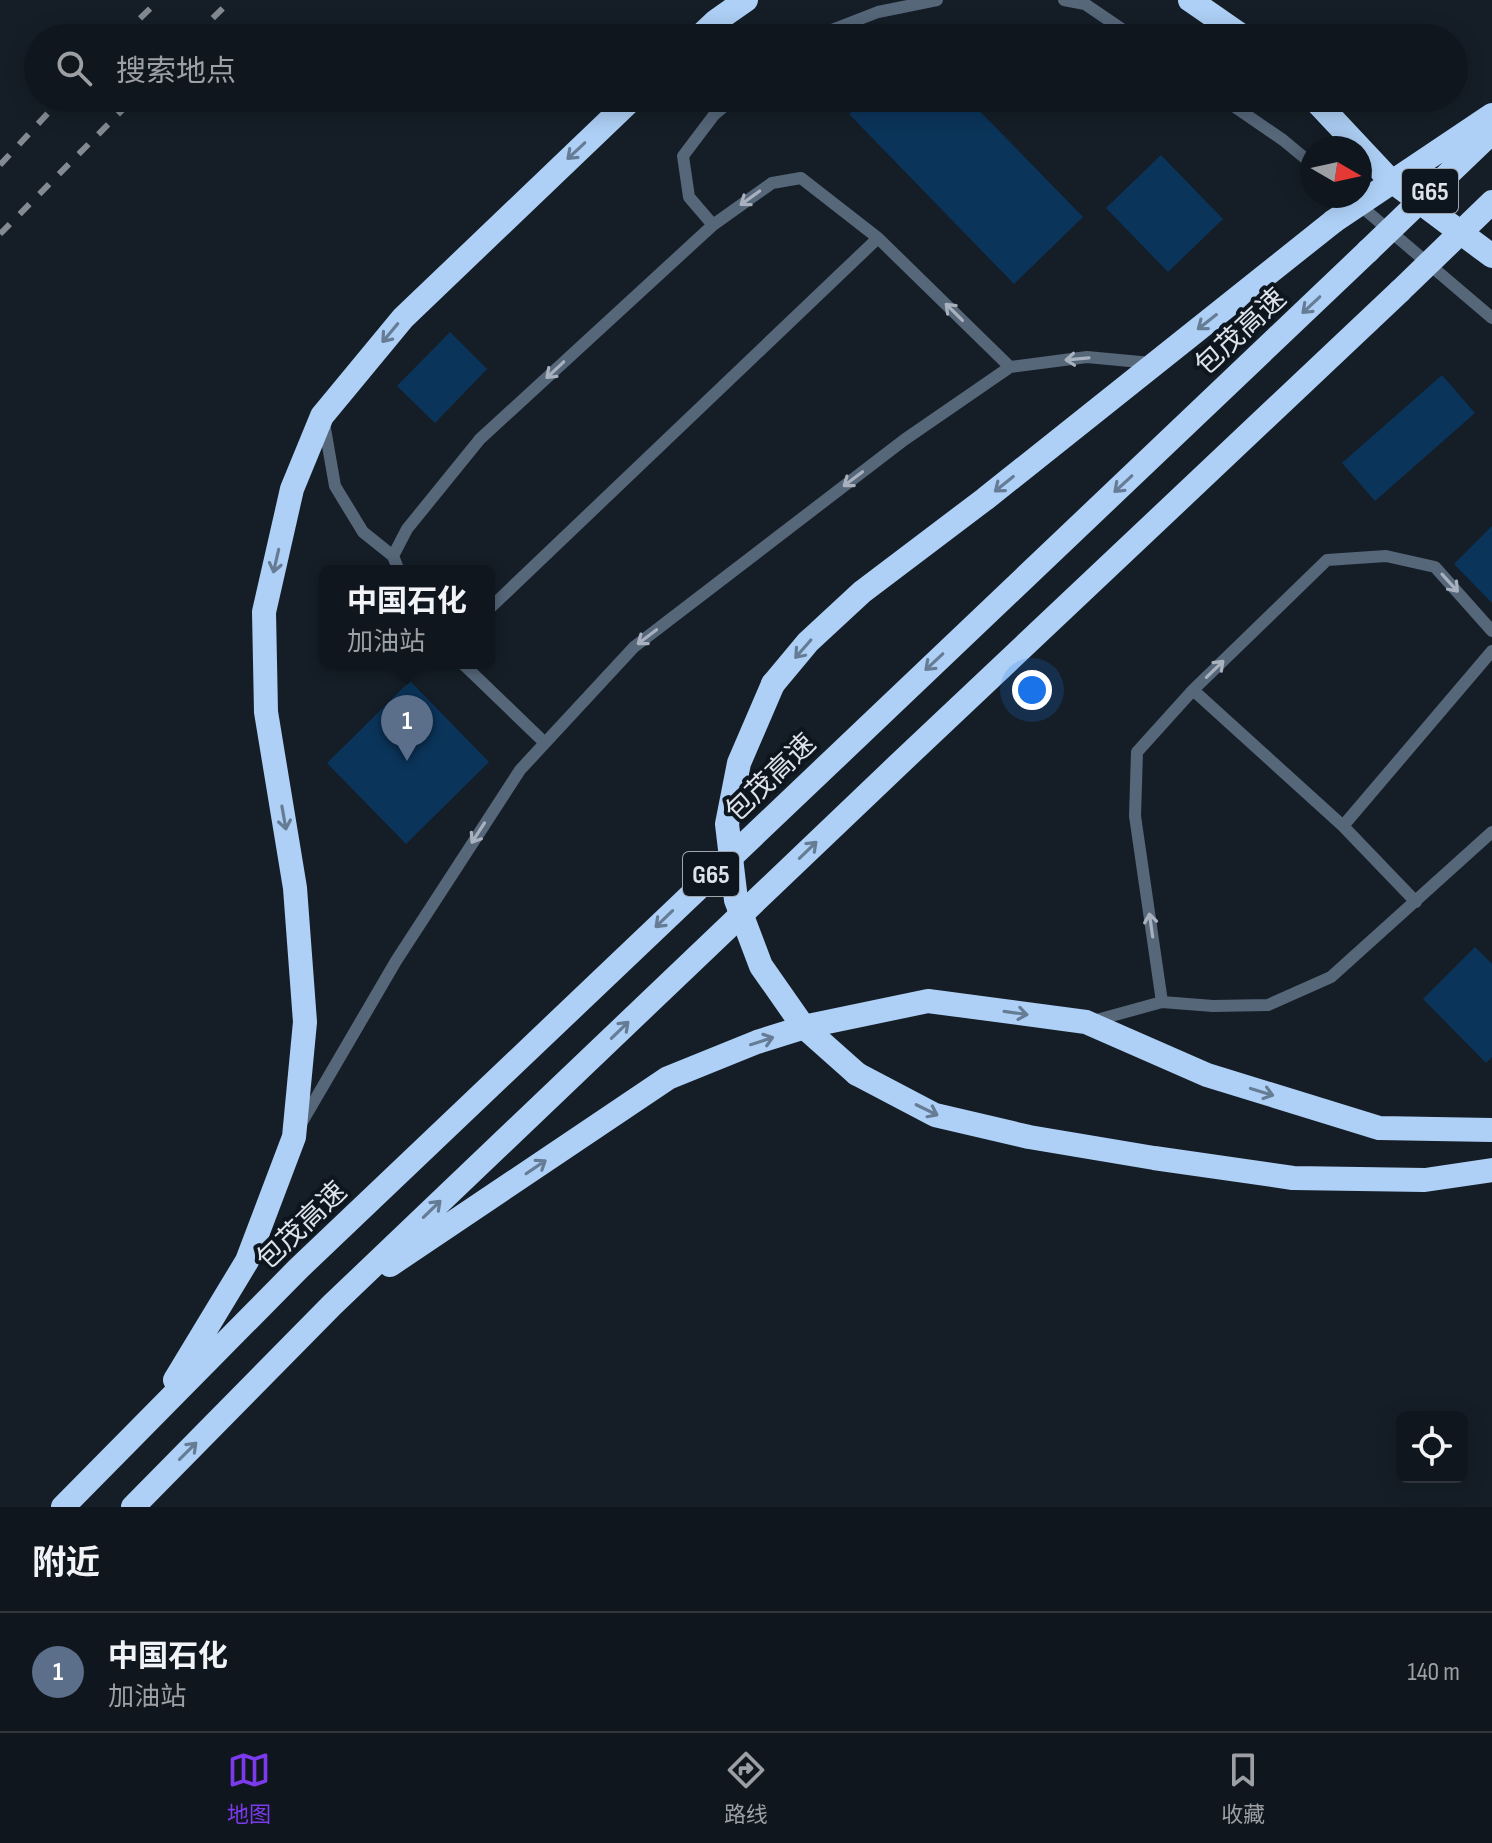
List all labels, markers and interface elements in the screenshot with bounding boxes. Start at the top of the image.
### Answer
search box [24,24,1468,112]
icon: search [52,46,96,90]
text: 搜索地点 [116,54,236,90]
north arrow [1300,136,1372,208]
one-way arrow [566,142,586,161]
road number: G65 [1402,169,1458,213]
one-way arrow [740,190,762,207]
street label: 包茂高速 [1189,282,1293,382]
one-way arrow [1302,295,1322,313]
one-way arrow [945,303,964,322]
one-way arrow [1197,313,1218,331]
one-way arrow [382,323,400,344]
one-way arrow [1064,352,1091,367]
one-way arrow [546,360,566,378]
one-way arrow [843,470,865,487]
one-way arrow [1113,474,1133,492]
one-way arrow [994,476,1015,493]
one-way arrow [268,548,283,573]
popup [319,565,495,669]
one-way arrow [1441,573,1459,593]
text: 中国石化 [347,584,467,620]
text: 加油站 [347,627,425,658]
one-way arrow [637,628,658,646]
one-way arrow [794,638,812,658]
one-way arrow [924,653,944,672]
one-way arrow [1205,660,1224,679]
your location [1012,670,1052,710]
pin: 1 [381,695,433,761]
street label: 包茂高速 [719,727,823,829]
one-way arrow [277,805,292,830]
one-way arrow [470,822,487,844]
one-way arrow [798,841,818,860]
road number: G65 [683,852,739,896]
one-way arrow [655,909,675,928]
one-way arrow [1143,913,1158,938]
one-way arrow [1003,1006,1028,1021]
one-way arrow [610,1021,629,1040]
one-way arrow [749,1032,774,1047]
one-way arrow [1248,1085,1274,1100]
one-way arrow [914,1103,938,1118]
one-way arrow [524,1159,547,1175]
street label: 包茂高速 [250,1175,354,1277]
one-way arrow [422,1200,442,1219]
map controls [1396,1411,1468,1483]
button: locate [1396,1411,1468,1483]
one-way arrow [178,1441,197,1461]
text: 附近 [32,1543,100,1584]
text: 中国石化 [108,1639,228,1675]
text: 1 [53,1657,63,1688]
text: 140 m [1408,1657,1460,1688]
text: 加油站 [108,1682,186,1713]
tab: 地图 [227,1748,271,1829]
tab: 路线 [724,1748,768,1829]
tab: 收藏 [1221,1748,1265,1829]

